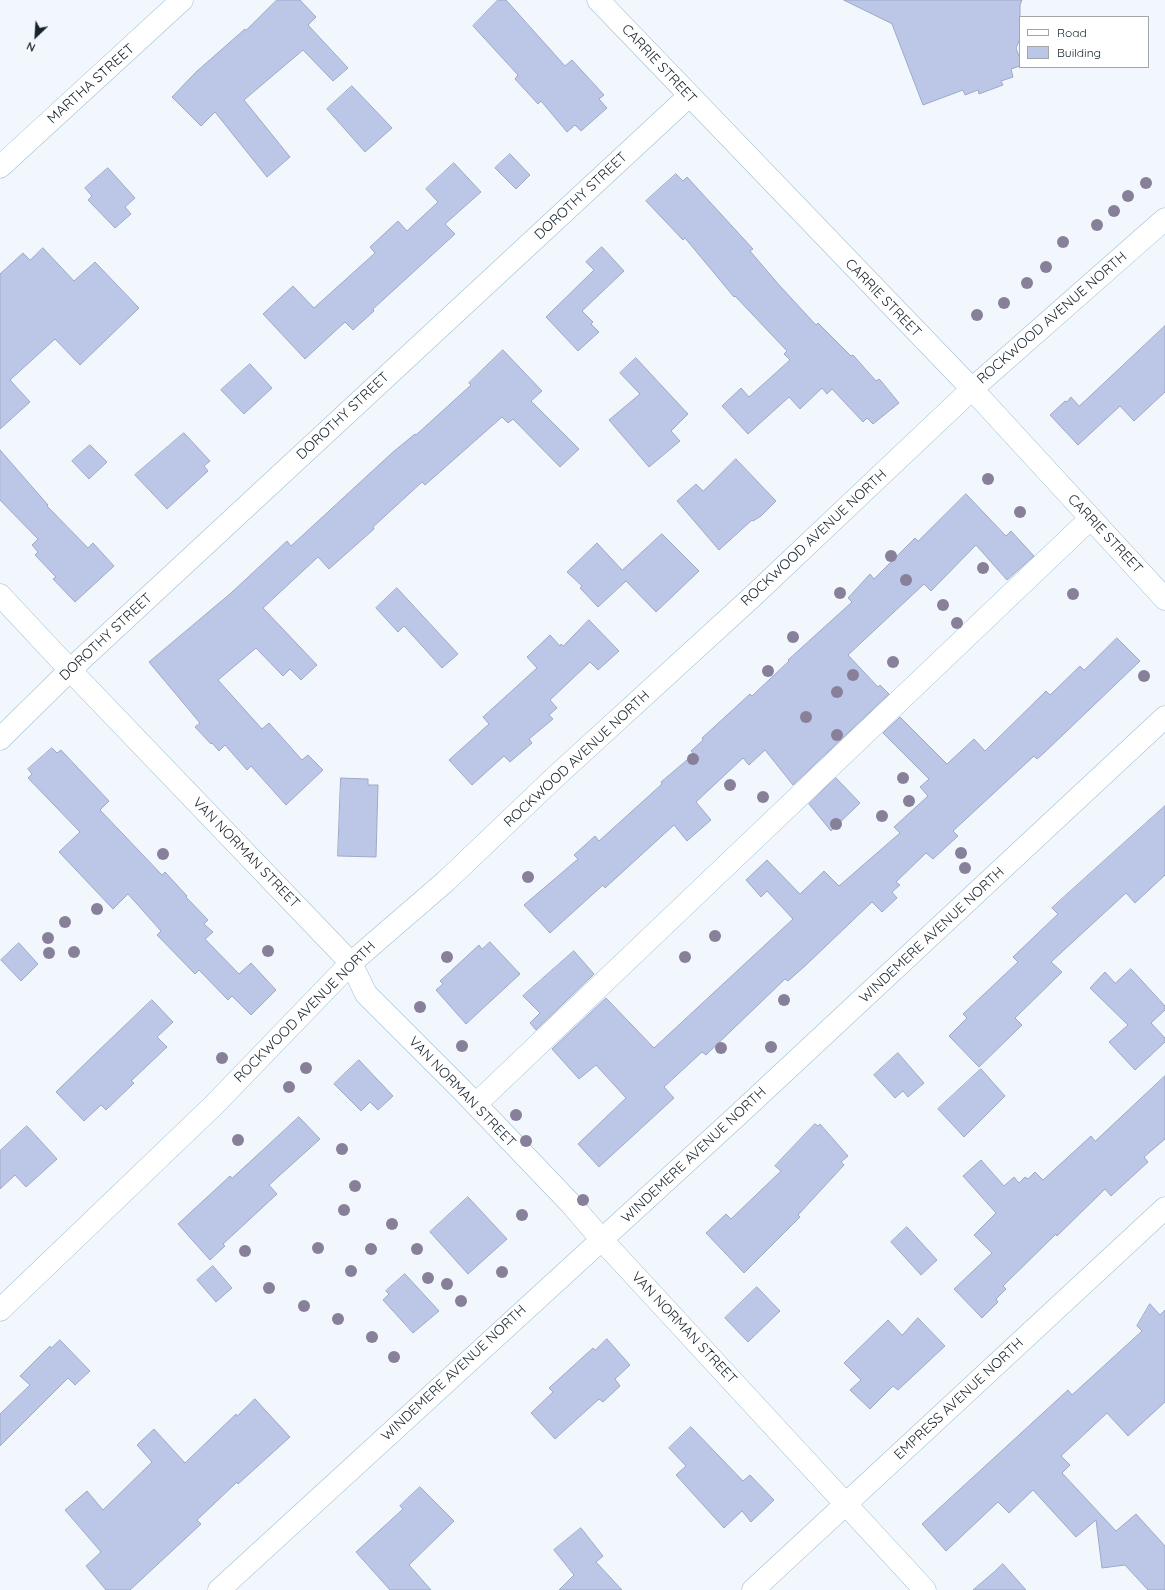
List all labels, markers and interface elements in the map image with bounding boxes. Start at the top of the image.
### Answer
north arrow [16,16,56,56]
legend [1019,16,1149,68]
street label: CARRIE STREET [618,21,700,107]
text: Road [1057,25,1087,40]
text: N [24,39,38,55]
street label: MARTHA STREET [44,41,138,127]
text: Building [1057,45,1101,60]
street label: DOROTHY STREET [531,149,631,243]
street label: ROCKWOOD AVENUE NORTH [974,248,1130,388]
street label: CARRIE STREET [841,255,925,341]
street label: DOROTHY STREET [293,369,393,463]
street label: ROCKWOOD AVENUE NORTH [738,466,890,610]
street label: CARRIE STREET [1064,491,1146,577]
street label: DOROTHY STREET [56,590,156,684]
street label: ROCKWOOD AVENUE NORTH [501,687,653,831]
street label: VAN NORMAN STREET [189,794,303,912]
street label: WINDEMERE AVENUE NORTH [856,864,1008,1006]
street label: ROCKWOOD AVENUE NORTH [231,938,379,1086]
street label: VAN NORMAN STREET [405,1033,519,1151]
street label: WINDEMERE AVENUE NORTH [618,1084,770,1226]
street label: VAN NORMAN STREET [628,1269,740,1387]
street label: WINDEMERE AVENUE NORTH [378,1302,530,1444]
street label: EMPRESS AVENUE NORTH [891,1335,1027,1463]

